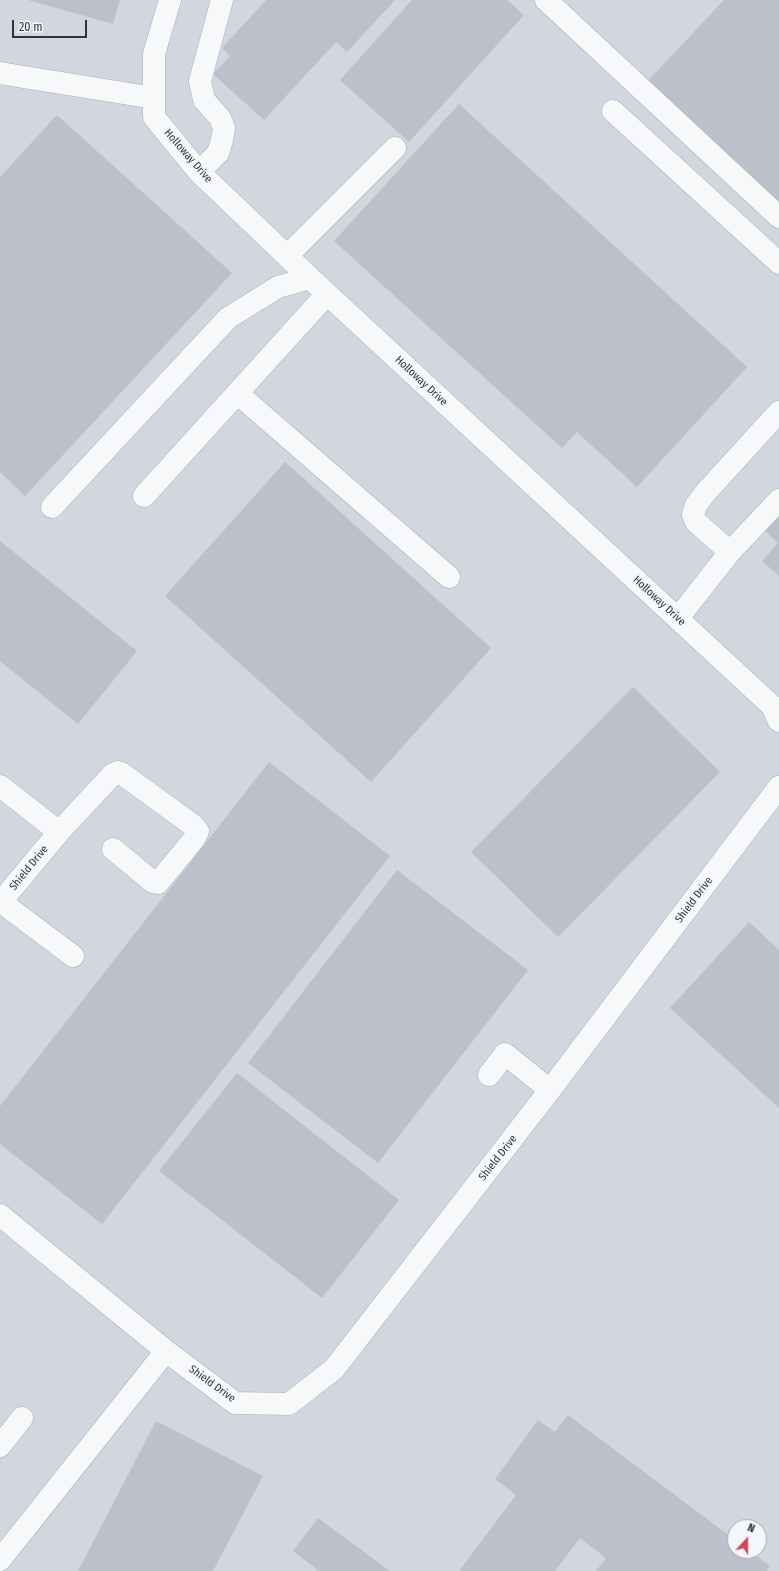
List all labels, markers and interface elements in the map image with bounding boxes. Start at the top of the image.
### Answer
scale bar [14,12,89,38]
text: 20 m [19,20,43,34]
street label: Holloway Drive [161,126,215,186]
street label: Holloway Drive [392,353,450,409]
street label: Holloway Drive [630,573,688,629]
street label: Shield Drive [7,843,51,893]
street label: Shield Drive [672,874,716,926]
street label: Shield Drive [476,1133,520,1183]
street label: Shield Drive [186,1363,238,1405]
north arrow [727,1519,767,1559]
text: N [746,1521,757,1536]

